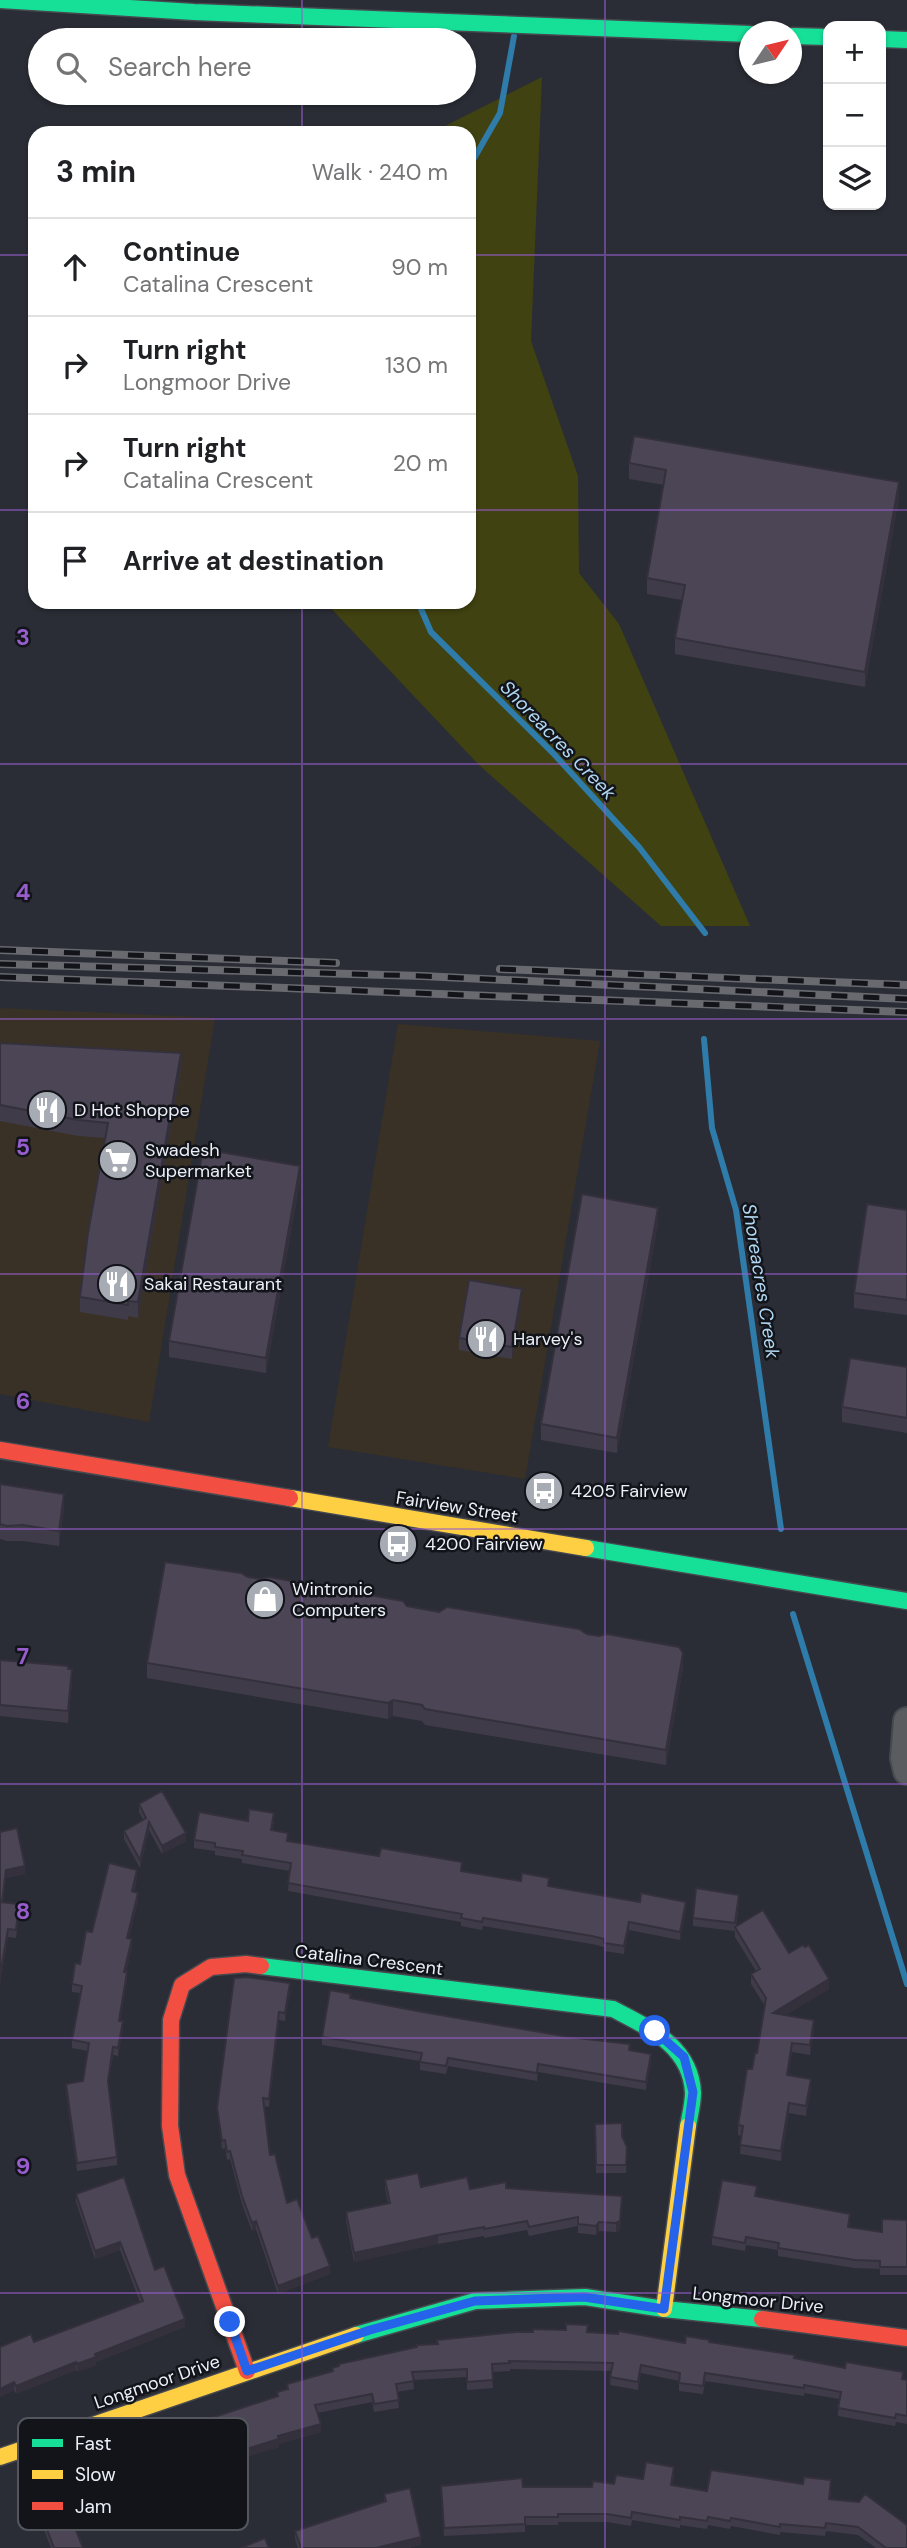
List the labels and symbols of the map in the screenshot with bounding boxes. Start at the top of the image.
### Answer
north arrow [739,21,802,84]
text: 3 [16,622,30,652]
water label: Shoreacres Creek [495,675,622,805]
text: 4 [16,877,31,907]
restaurant icon: D Hot Shoppe [26,1089,68,1131]
place label: D Hot Shoppe [74,1098,190,1122]
text: 5 [16,1132,30,1162]
place label: Swadesh Supermarket [145,1138,252,1183]
supermarket icon: Swadesh Supermarket [97,1139,139,1181]
water label: Shoreacres Creek [736,1202,786,1361]
restaurant icon: Sakai Restaurant [96,1263,138,1305]
place label: Sakai Restaurant [144,1272,282,1296]
restaurant icon: Harvey's [465,1318,507,1360]
place label: Harvey's [513,1327,583,1351]
text: 6 [16,1386,30,1416]
bus stop icon: 4205 Fairview [523,1470,565,1512]
place label: 4205 Fairview [571,1479,688,1503]
street label: Fairview Street [394,1486,520,1528]
bus stop icon: 4200 Fairview [377,1523,419,1565]
place label: 4200 Fairview [425,1532,543,1556]
place label: Wintronic Computers [292,1577,386,1622]
shop icon: Wintronic Computers [244,1578,286,1620]
text: 7 [17,1641,29,1671]
text: 8 [16,1896,30,1926]
street label: Catalina Crescent [294,1939,444,1981]
route start [639,2015,670,2046]
text: 9 [16,2151,30,2181]
street label: Longmoor Drive [691,2281,825,2319]
route end [214,2306,245,2337]
street label: Longmoor Drive [91,2349,223,2415]
legend [18,2418,248,2530]
text: Fast [75,2431,111,2456]
text: Slow [75,2462,116,2487]
text: Jam [75,2494,112,2519]

